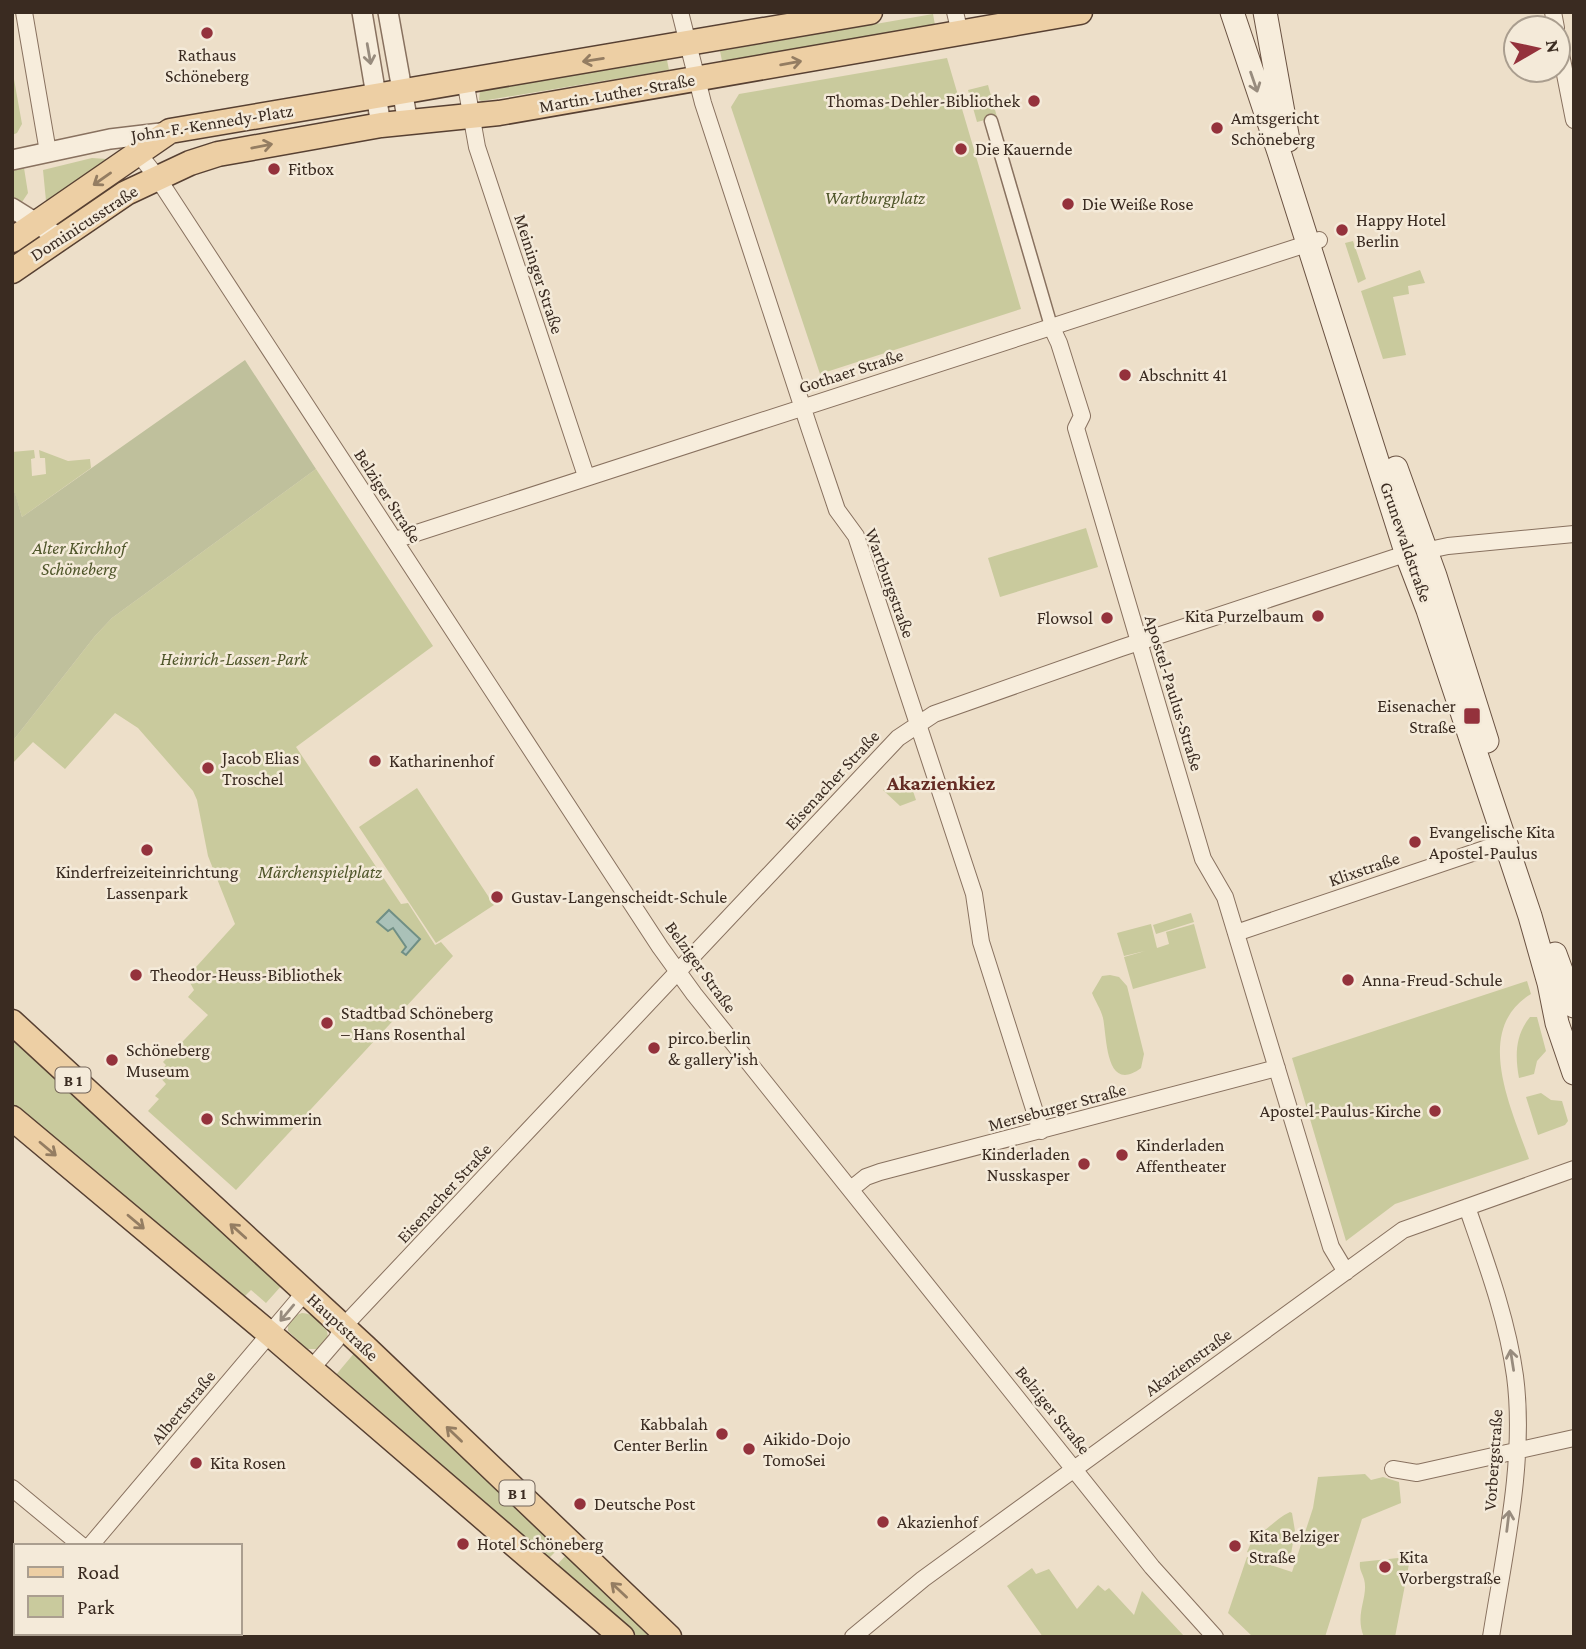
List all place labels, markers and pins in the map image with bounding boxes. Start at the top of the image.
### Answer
marker: Rathaus Schöneberg [199,25,215,41]
place label: Rathaus Schöneberg [165,45,249,86]
place label: Thomas-Dehler-Bibliothek [826,91,1020,111]
marker: Thomas-Dehler-Bibliothek [1026,93,1042,109]
place label: Amtsgericht Schöneberg [1231,108,1320,149]
marker: Amtsgericht Schöneberg [1209,120,1225,136]
place label: Die Kauernde [975,139,1072,159]
marker: Die Kauernde [953,141,969,157]
place label: Fitbox [288,159,334,179]
marker: Fitbox [266,161,282,177]
place label: Die Weiße Rose [1082,194,1193,214]
marker: Die Weiße Rose [1060,196,1076,212]
place label: Happy Hotel Berlin [1356,210,1446,251]
marker: Happy Hotel Berlin [1334,222,1350,238]
place label: Abschnitt 41 [1139,365,1227,385]
marker: Abschnitt 41 [1117,367,1133,383]
place label: Kita Purzelbaum [1185,606,1305,626]
place label: Flowsol [1037,608,1093,628]
marker: Kita Purzelbaum [1310,608,1326,624]
marker: Flowsol [1099,610,1115,626]
place label: Eisenacher Straße [1377,696,1457,737]
marker: Eisenacher Straße [1462,706,1482,726]
place label: Jacob Elias Troschel [220,748,299,789]
place label: Katharinenhof [389,751,495,771]
marker: Katharinenhof [367,753,383,769]
marker: Jacob Elias Troschel [200,760,216,776]
place label: Evangelische Kita Apostel-Paulus [1429,822,1555,863]
marker: Evangelische Kita Apostel-Paulus [1407,834,1423,850]
marker: Kinderfreizeiteinrichtung Lassenpark [139,842,155,858]
place label: Kinderfreizeiteinrichtung Lassenpark [56,862,239,903]
place label: Gustav-Langenscheidt-Schule [511,887,727,907]
marker: Gustav-Langenscheidt-Schule [489,889,505,905]
place label: Theodor-Heuss-Bibliothek [150,965,342,985]
marker: Theodor-Heuss-Bibliothek [128,967,144,983]
place label: Anna-Freud-Schule [1362,970,1502,990]
marker: Anna-Freud-Schule [1340,972,1356,988]
place label: Stadtbad Schöneberg – Hans Rosenthal [341,1003,494,1044]
marker: Stadtbad Schöneberg – Hans Rosenthal [319,1015,335,1031]
place label: pirco.berlin & gallery'ish [668,1028,759,1069]
place label: Schöneberg Museum [126,1040,210,1081]
marker: pirco.berlin & gallery'ish [646,1040,662,1056]
marker: Schöneberg Museum [104,1052,120,1068]
place label: Apostel-Paulus-Kirche [1260,1101,1421,1121]
marker: Apostel-Paulus-Kirche [1427,1103,1443,1119]
place label: Schwimmerin [221,1109,322,1129]
marker: Schwimmerin [199,1111,215,1127]
place label: Kinderladen Affentheater [1136,1135,1227,1176]
place label: Kinderladen Nusskasper [982,1144,1071,1185]
marker: Kinderladen Affentheater [1114,1147,1130,1163]
marker: Kinderladen Nusskasper [1076,1156,1092,1172]
place label: Kabbalah Center Berlin [613,1414,708,1455]
marker: Kabbalah Center Berlin [714,1426,730,1442]
place label: Aikido-Dojo TomoSei [763,1429,851,1470]
marker: Aikido-Dojo TomoSei [741,1441,757,1457]
place label: Kita Rosen [210,1453,286,1473]
marker: Kita Rosen [188,1455,204,1471]
place label: Deutsche Post [594,1494,696,1514]
marker: Deutsche Post [572,1496,588,1512]
place label: Akazienhof [897,1512,980,1532]
marker: Akazienhof [875,1514,891,1530]
place label: Kita Belziger Straße [1249,1526,1340,1567]
place label: Hotel Schöneberg [477,1534,604,1554]
marker: Hotel Schöneberg [455,1536,471,1552]
marker: Kita Belziger Straße [1227,1538,1243,1554]
place label: Kita Vorbergstraße [1399,1547,1501,1588]
marker: Kita Vorbergstraße [1377,1559,1393,1575]

